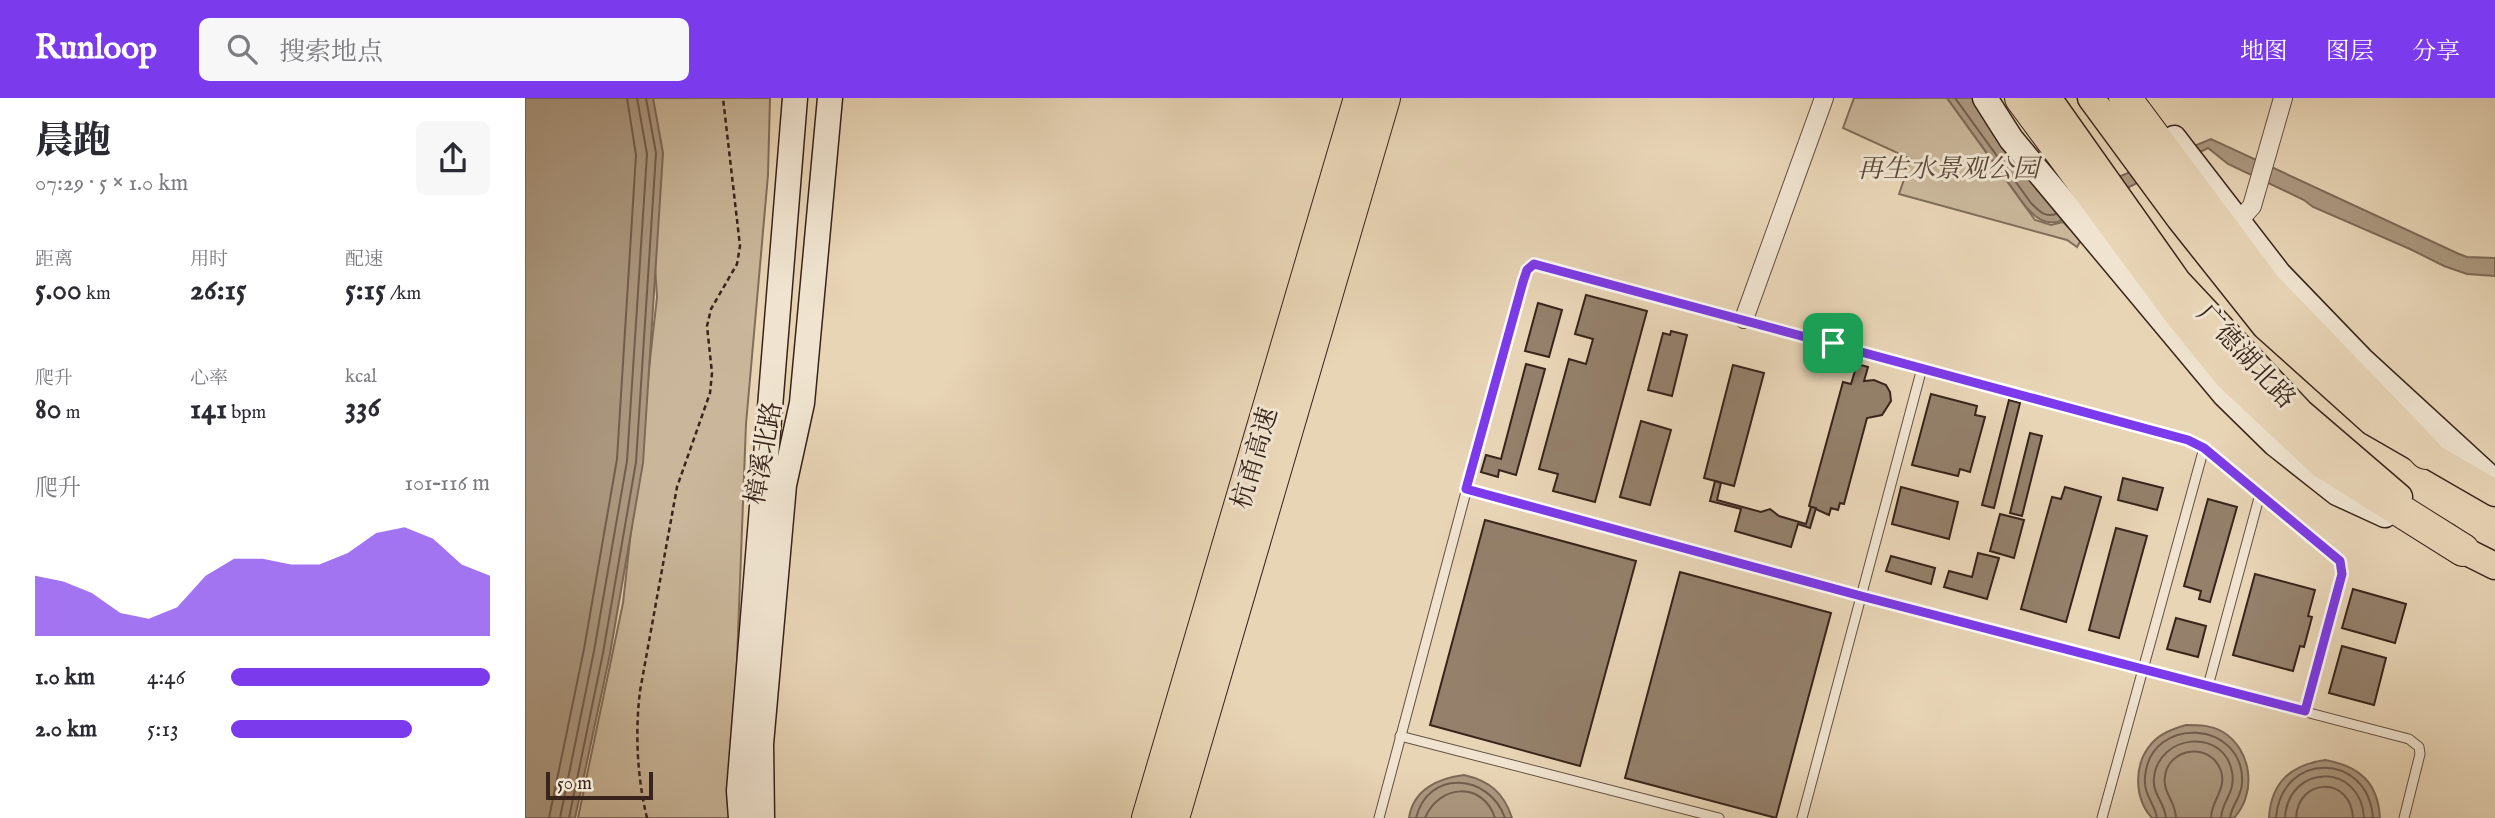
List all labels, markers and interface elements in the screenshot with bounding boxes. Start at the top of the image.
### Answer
search box [199,18,689,81]
text: Runloop [35,28,157,70]
icon: search [223,30,261,68]
text: 搜索地点 [279,36,383,69]
text: 地图 [2240,37,2288,68]
text: 图层 [2326,37,2374,68]
text: 分享 [2412,37,2460,68]
text: 晨跑 [35,119,111,167]
button: share [416,121,490,195]
park label: 再生水景观公园 [1857,153,2043,186]
text: 07:29 · 5 × 1.0 km [35,169,188,198]
text: 距离 [35,248,73,272]
text: 用时 [190,248,228,272]
text: 配速 [345,248,383,272]
text: 5.00 [35,272,82,310]
text: 26:15 [190,272,247,310]
text: 5:15 [345,272,386,310]
text: km [82,282,111,306]
text: /km [386,282,421,306]
street label: 广德湖北路 [2190,298,2302,416]
pin [1803,313,1863,373]
icon: arrive [1814,324,1852,362]
text: kcal [345,365,377,389]
text: 爬升 [35,367,73,391]
text: 心率 [190,367,228,391]
text: 336 [345,389,380,427]
text: 80 [35,391,62,429]
text: 141 [190,391,227,429]
street label: 樟溪北路 [739,399,790,507]
text: m [62,401,80,425]
text: bpm [227,401,266,425]
street label: 杭甬高速 [1225,404,1286,513]
text: 101–116 m [405,469,490,498]
text: 爬升 [35,474,81,503]
text: 1.0 km [35,663,95,692]
text: 4:46 [147,663,185,692]
text: 2.0 km [35,715,97,744]
text: 5:13 [147,715,179,744]
scale bar [546,769,653,801]
text: 50 m [557,772,592,796]

